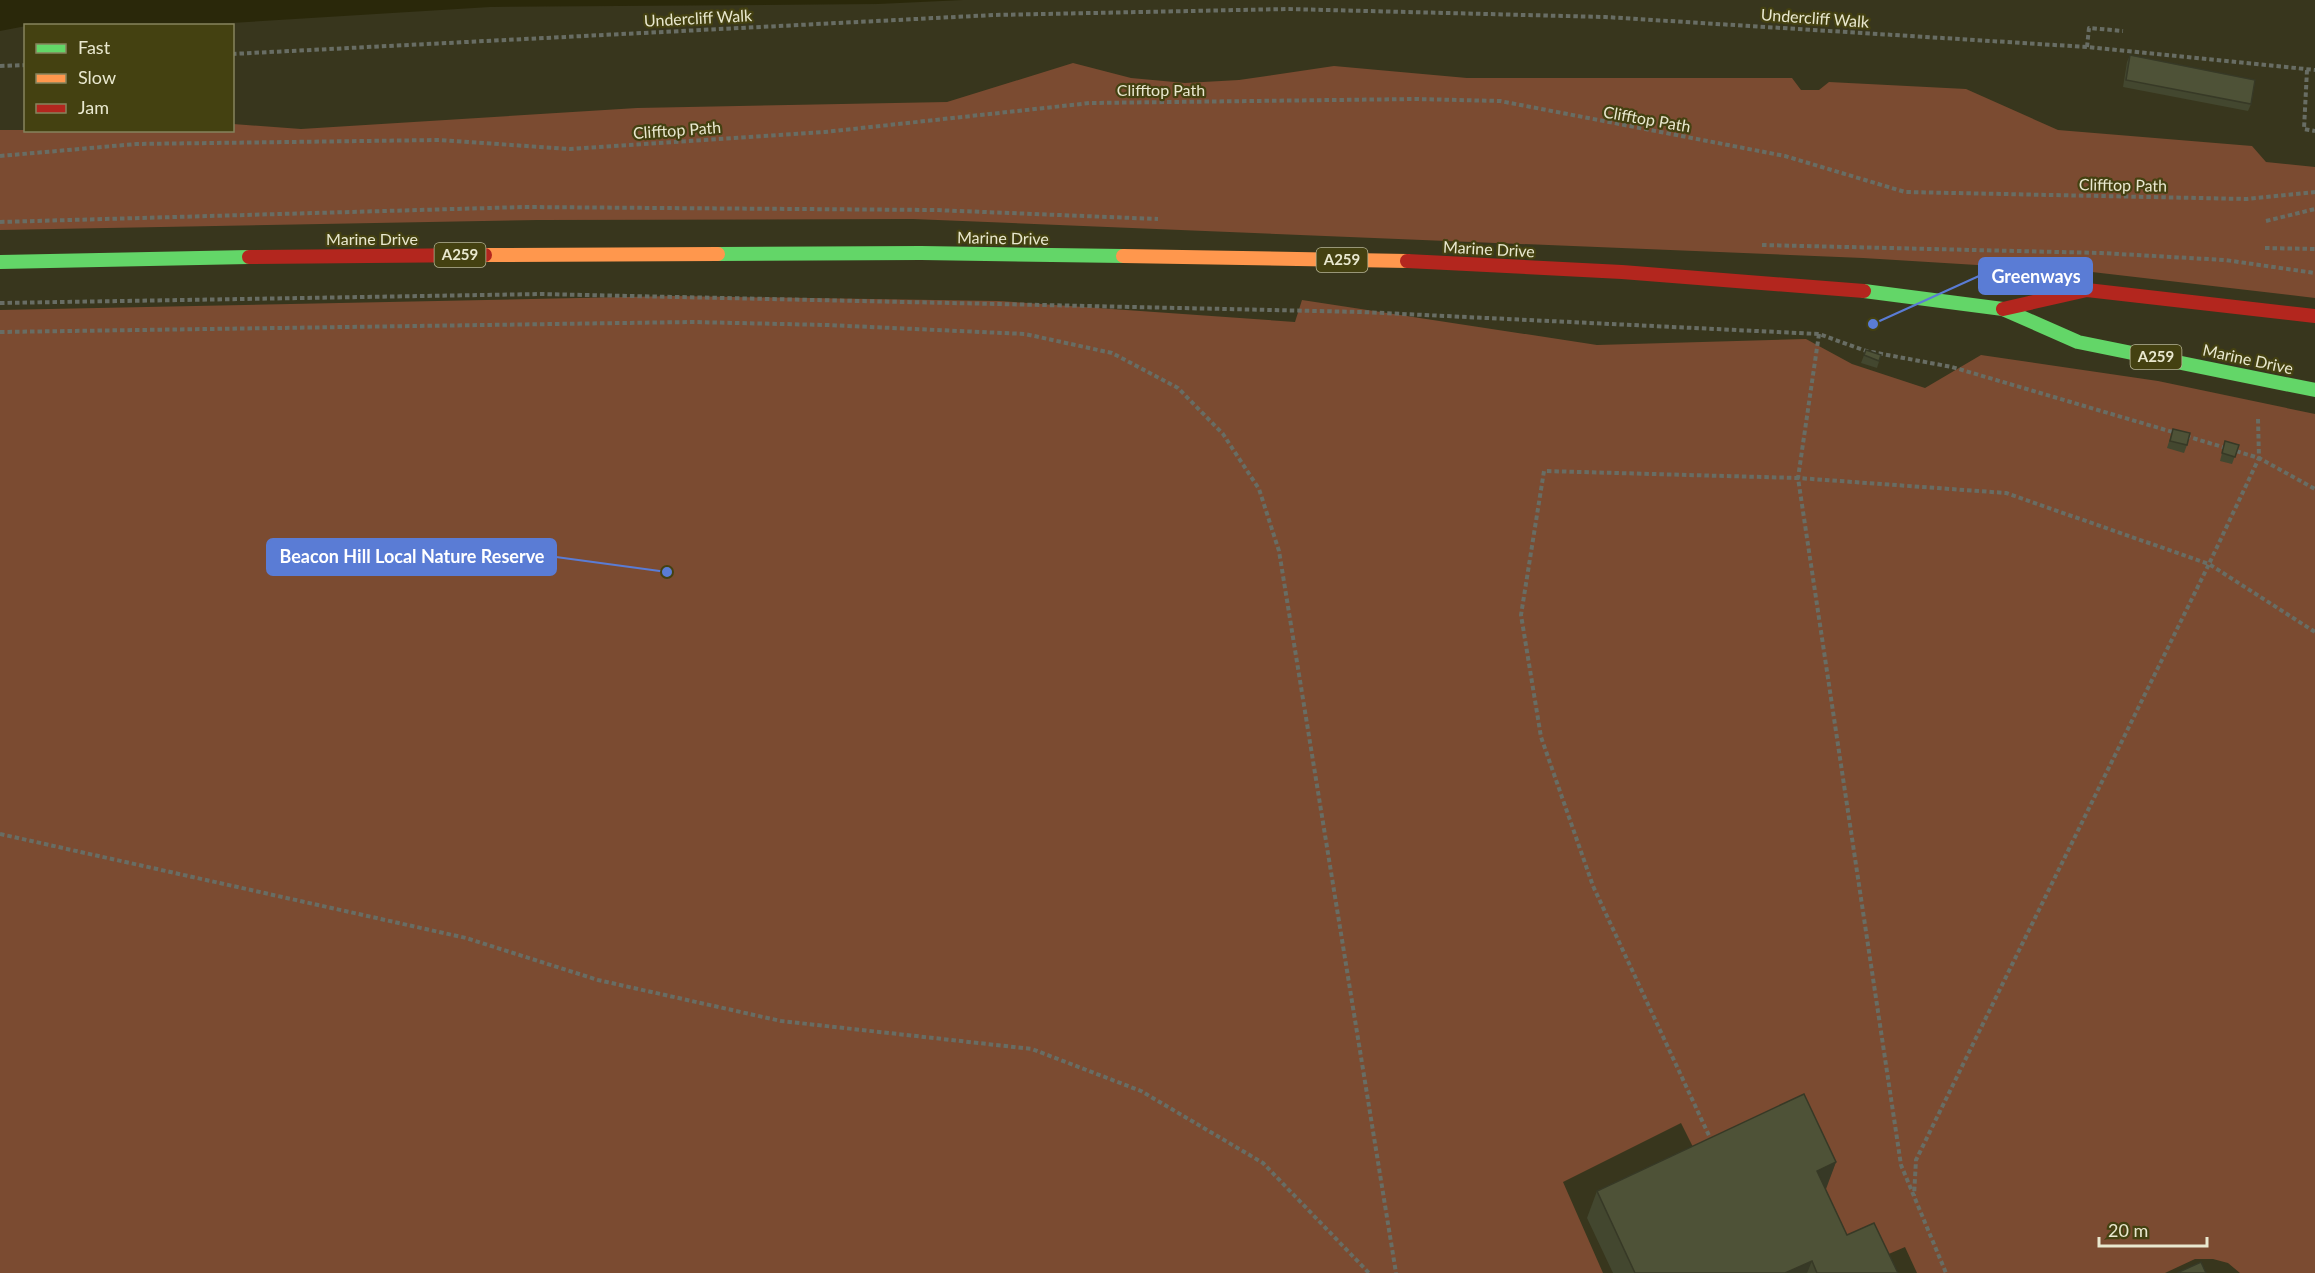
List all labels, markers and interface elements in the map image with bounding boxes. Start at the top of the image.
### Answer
street label: Undercliff Walk [1760,4,1871,31]
street label: Undercliff Walk [643,5,753,30]
legend [24,24,234,132]
text: Fast [78,36,111,58]
text: Slow [78,66,116,88]
street label: Clifftop Path [1117,80,1205,99]
text: Jam [78,96,109,118]
street label: Clifftop Path [1602,101,1692,136]
street label: Clifftop Path [632,117,722,142]
street label: Clifftop Path [2079,174,2167,195]
street label: Marine Drive [957,227,1049,248]
street label: Marine Drive [326,229,418,248]
street label: Marine Drive [1443,237,1535,260]
road number: A259 [434,243,486,267]
road number: A259 [1316,248,1368,272]
callout: Greenways [1979,258,2092,294]
text: Greenways [1991,265,2081,287]
street label: Marine Drive [2201,340,2295,377]
road number: A259 [2130,345,2182,369]
callout: Beacon Hill Local Nature Reserve [267,539,556,575]
text: Beacon Hill Local Nature Reserve [280,545,545,567]
scale bar [2099,1210,2207,1248]
text: 20 m [2108,1219,2148,1241]

